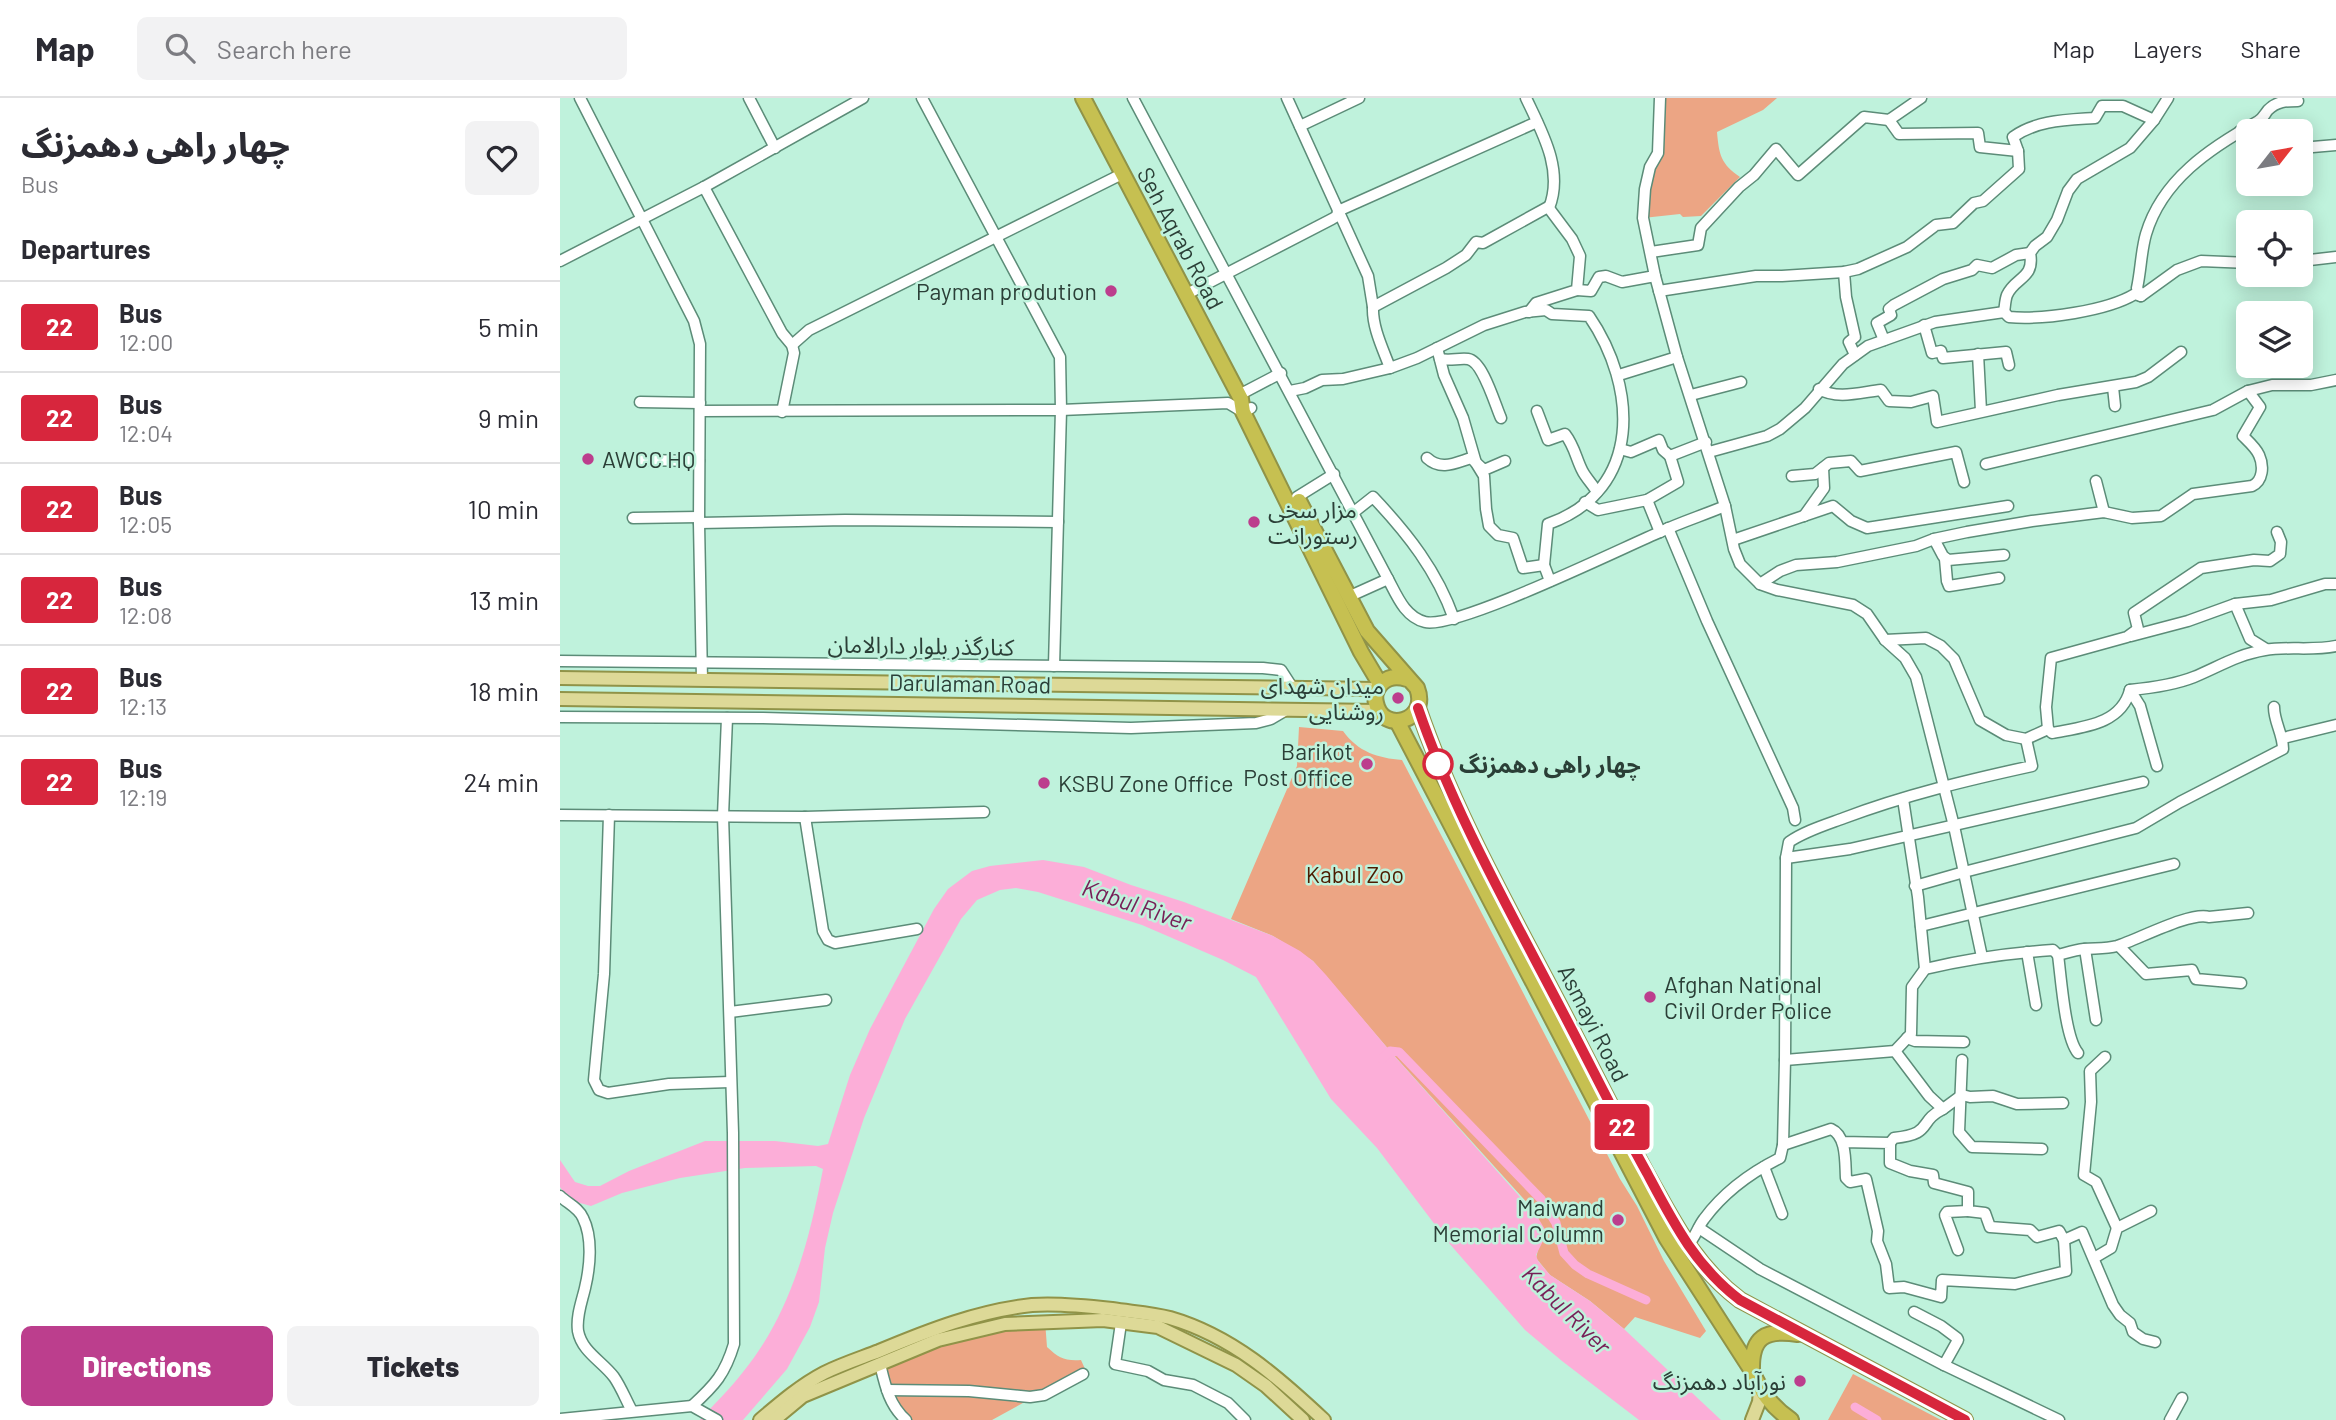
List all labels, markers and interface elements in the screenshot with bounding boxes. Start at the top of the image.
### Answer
search box [137,17,627,80]
text: Map [35,28,95,68]
icon: search [161,29,199,67]
text: Search here [217,33,352,64]
text: Map [2052,34,2095,63]
text: Layers [2133,34,2202,63]
text: Share [2240,34,2301,63]
north arrow [2236,119,2314,196]
map controls [2236,119,2313,378]
button: heart [465,121,539,195]
text: چهار راهی دهمزنگ [21,124,290,164]
street label: Seh Aqrab Road [1132,162,1230,314]
text: Bus [21,170,59,198]
button: locate [2236,210,2313,287]
text: Departures [21,233,151,264]
place label: Payman prodution [916,277,1097,305]
marker: Payman prodution [1103,283,1119,299]
text: Bus [119,297,162,328]
button: layers [2236,301,2313,378]
text: 5 min [478,311,539,342]
text: 22 [46,312,73,341]
text: 12:00 [119,328,173,356]
text: Bus [119,388,162,419]
text: 9 min [478,402,539,433]
text: 22 [46,403,73,432]
text: 12:04 [119,419,173,447]
place label: AWCC HQ [602,445,695,473]
marker: AWCC HQ [580,451,596,467]
text: Bus [119,479,162,510]
text: 10 min [468,493,539,524]
text: 22 [46,494,73,523]
place label: مزار سخی رستورانت [1268,495,1358,550]
text: 12:05 [119,510,172,538]
marker: مزار سخی رستورانت [1246,514,1262,530]
text: Bus [119,570,162,601]
text: 13 min [469,584,539,615]
text: 22 [46,585,73,614]
text: 12:08 [119,601,172,629]
street label: کنارگذر بلوار دارالامان [828,629,1015,662]
text: Bus [119,661,162,692]
street label: Darulaman Road [889,668,1051,698]
place label: میدان شهدای روشنایی [1260,671,1384,726]
text: 18 min [469,675,539,706]
text: 22 [46,676,73,705]
marker: میدان شهدای روشنایی [1390,690,1406,706]
text: 12:13 [119,692,167,720]
place label: Barikot Post Office [1243,737,1353,791]
marker: چهار راهی دهمزنگ [1423,749,1453,779]
place label: چهار راهی دهمزنگ [1459,750,1641,781]
text: Bus [119,752,162,783]
marker: Barikot Post Office [1359,756,1375,772]
text: 24 min [463,766,539,797]
text: 22 [46,767,73,796]
place label: KSBU Zone Office [1058,769,1234,797]
marker: KSBU Zone Office [1036,775,1052,791]
text: 12:19 [119,783,167,811]
park label: Kabul Zoo [1306,860,1404,888]
water label: Kabul River [1079,872,1197,937]
street label: Asmayi Road [1553,960,1635,1086]
place label: Afghan National Civil Order Police [1664,970,1832,1024]
marker: Afghan National Civil Order Police [1642,989,1658,1005]
line badge: 22 [1590,1104,1654,1150]
text: 22 [1609,1112,1635,1141]
place label: Maiwand Memorial Column [1433,1193,1604,1247]
marker: Maiwand Memorial Column [1610,1212,1626,1228]
water label: Kabul River [1517,1259,1618,1360]
button: Directions [21,1326,273,1406]
button: Tickets [287,1326,539,1406]
place label: نورآباد دهمزنگ [1653,1367,1786,1396]
marker: نورآباد دهمزنگ [1792,1373,1808,1389]

